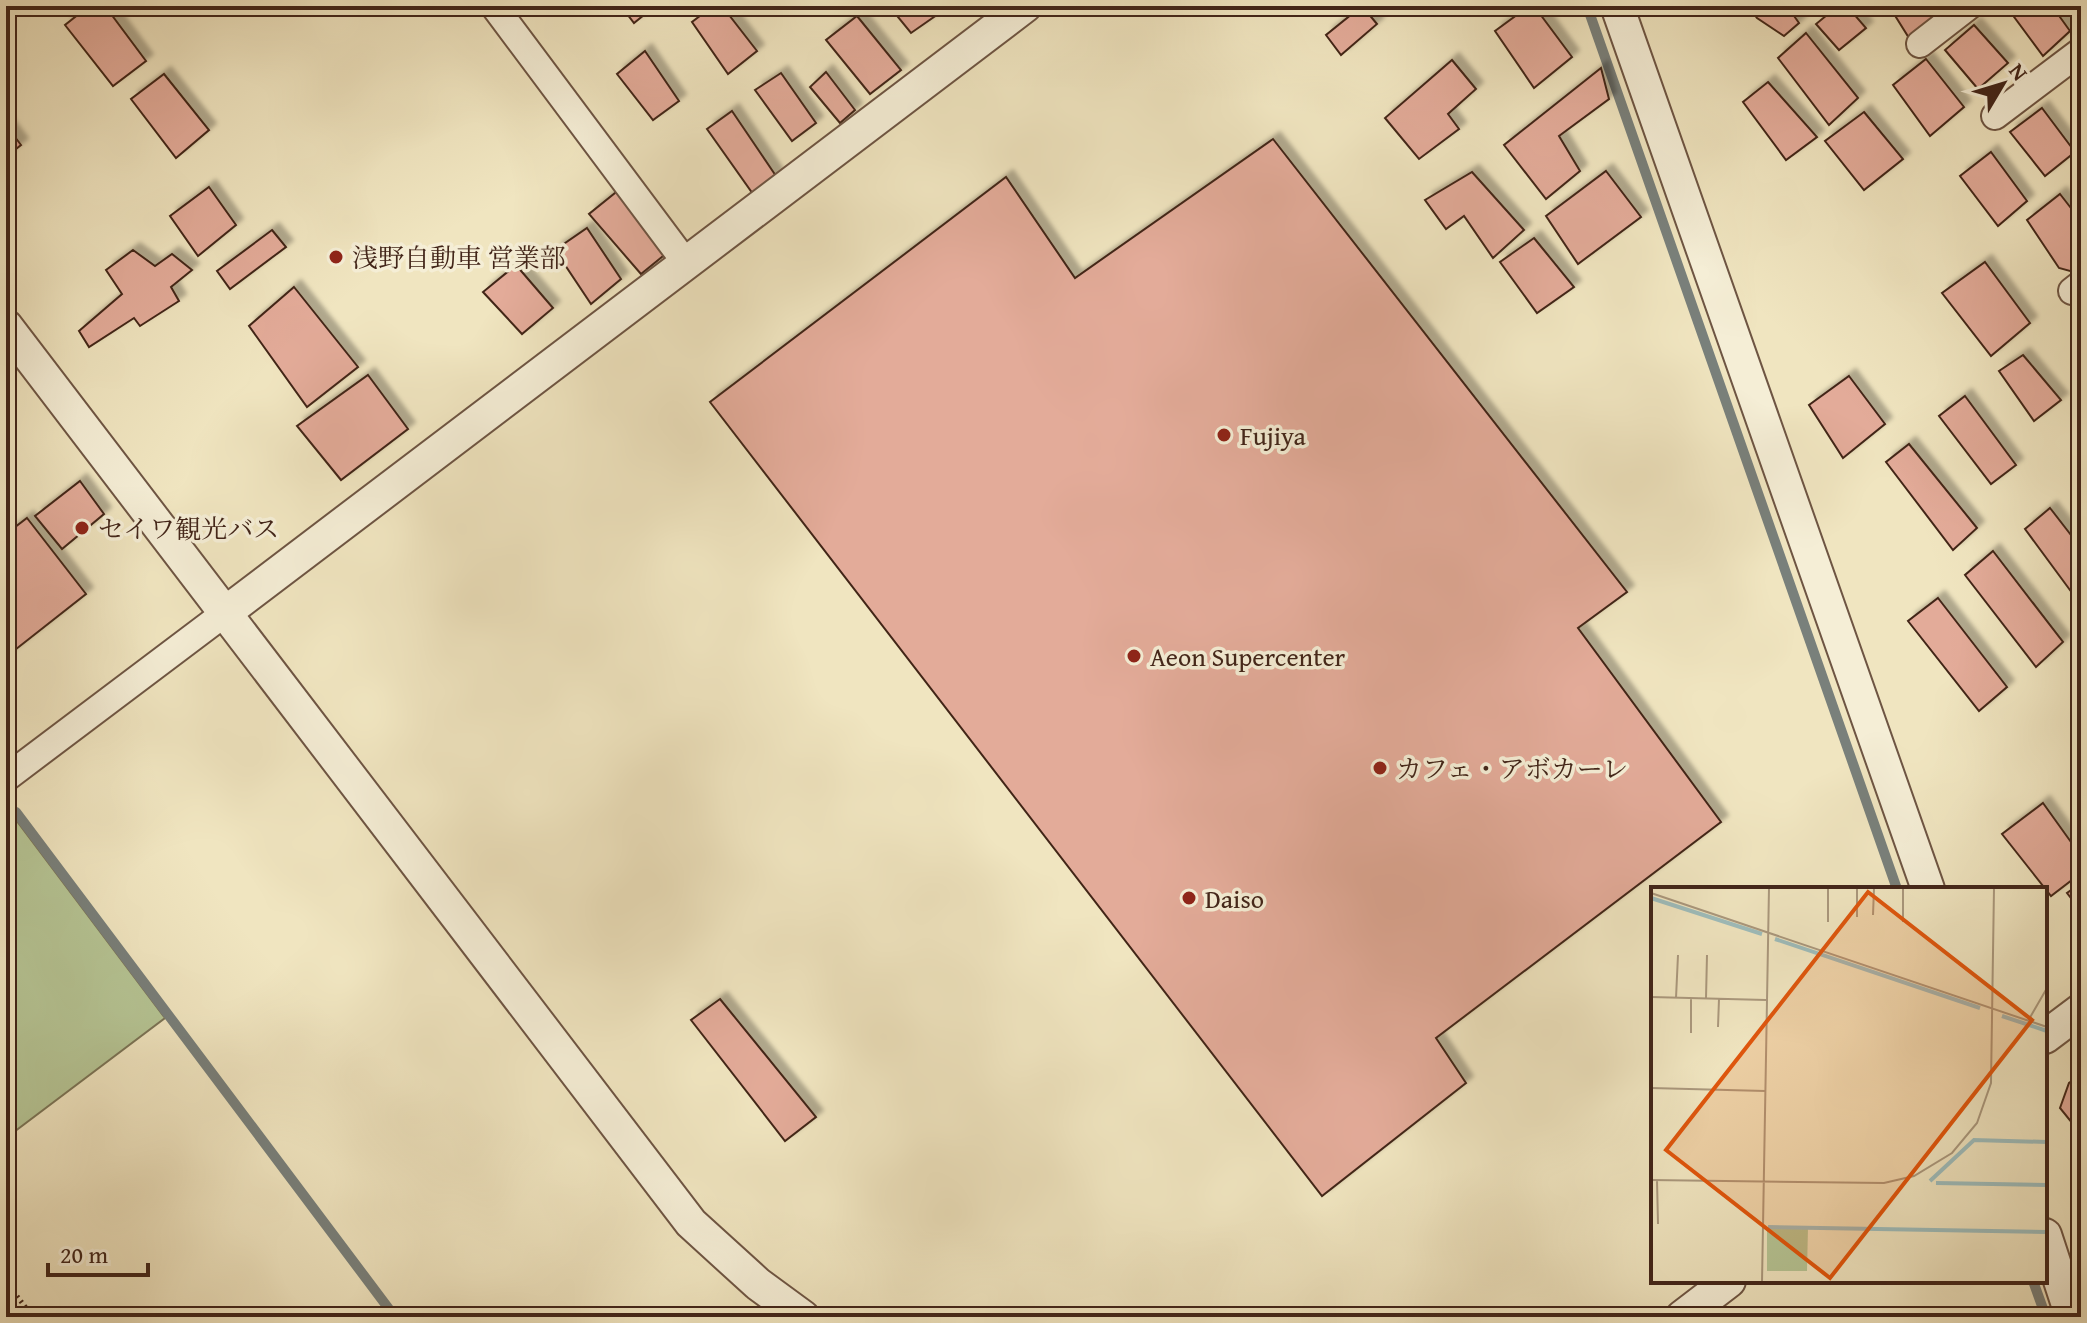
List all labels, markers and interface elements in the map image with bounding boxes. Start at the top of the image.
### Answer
north arrow [1963,44,2043,124]
text: N [2002,56,2036,88]
place label: 浅野自動車 営業部 [352,238,566,277]
marker: 浅野自動車 営業部 [327,248,345,266]
place label: Fujiya [1240,416,1307,455]
marker: Fujiya [1215,426,1233,444]
place label: セイワ観光バス [98,509,279,548]
marker: セイワ観光バス [73,519,91,537]
place label: Aeon Supercenter [1150,637,1346,676]
marker: Aeon Supercenter [1125,647,1143,665]
place label: カフェ・アボカーレ [1396,749,1628,788]
marker: カフェ・アボカーレ [1371,759,1389,777]
place label: Daiso [1205,879,1264,918]
inset map [1651,887,2047,1283]
marker: Daiso [1180,889,1198,907]
scale bar [48,1227,148,1277]
text: 20 m [60,1237,108,1272]

